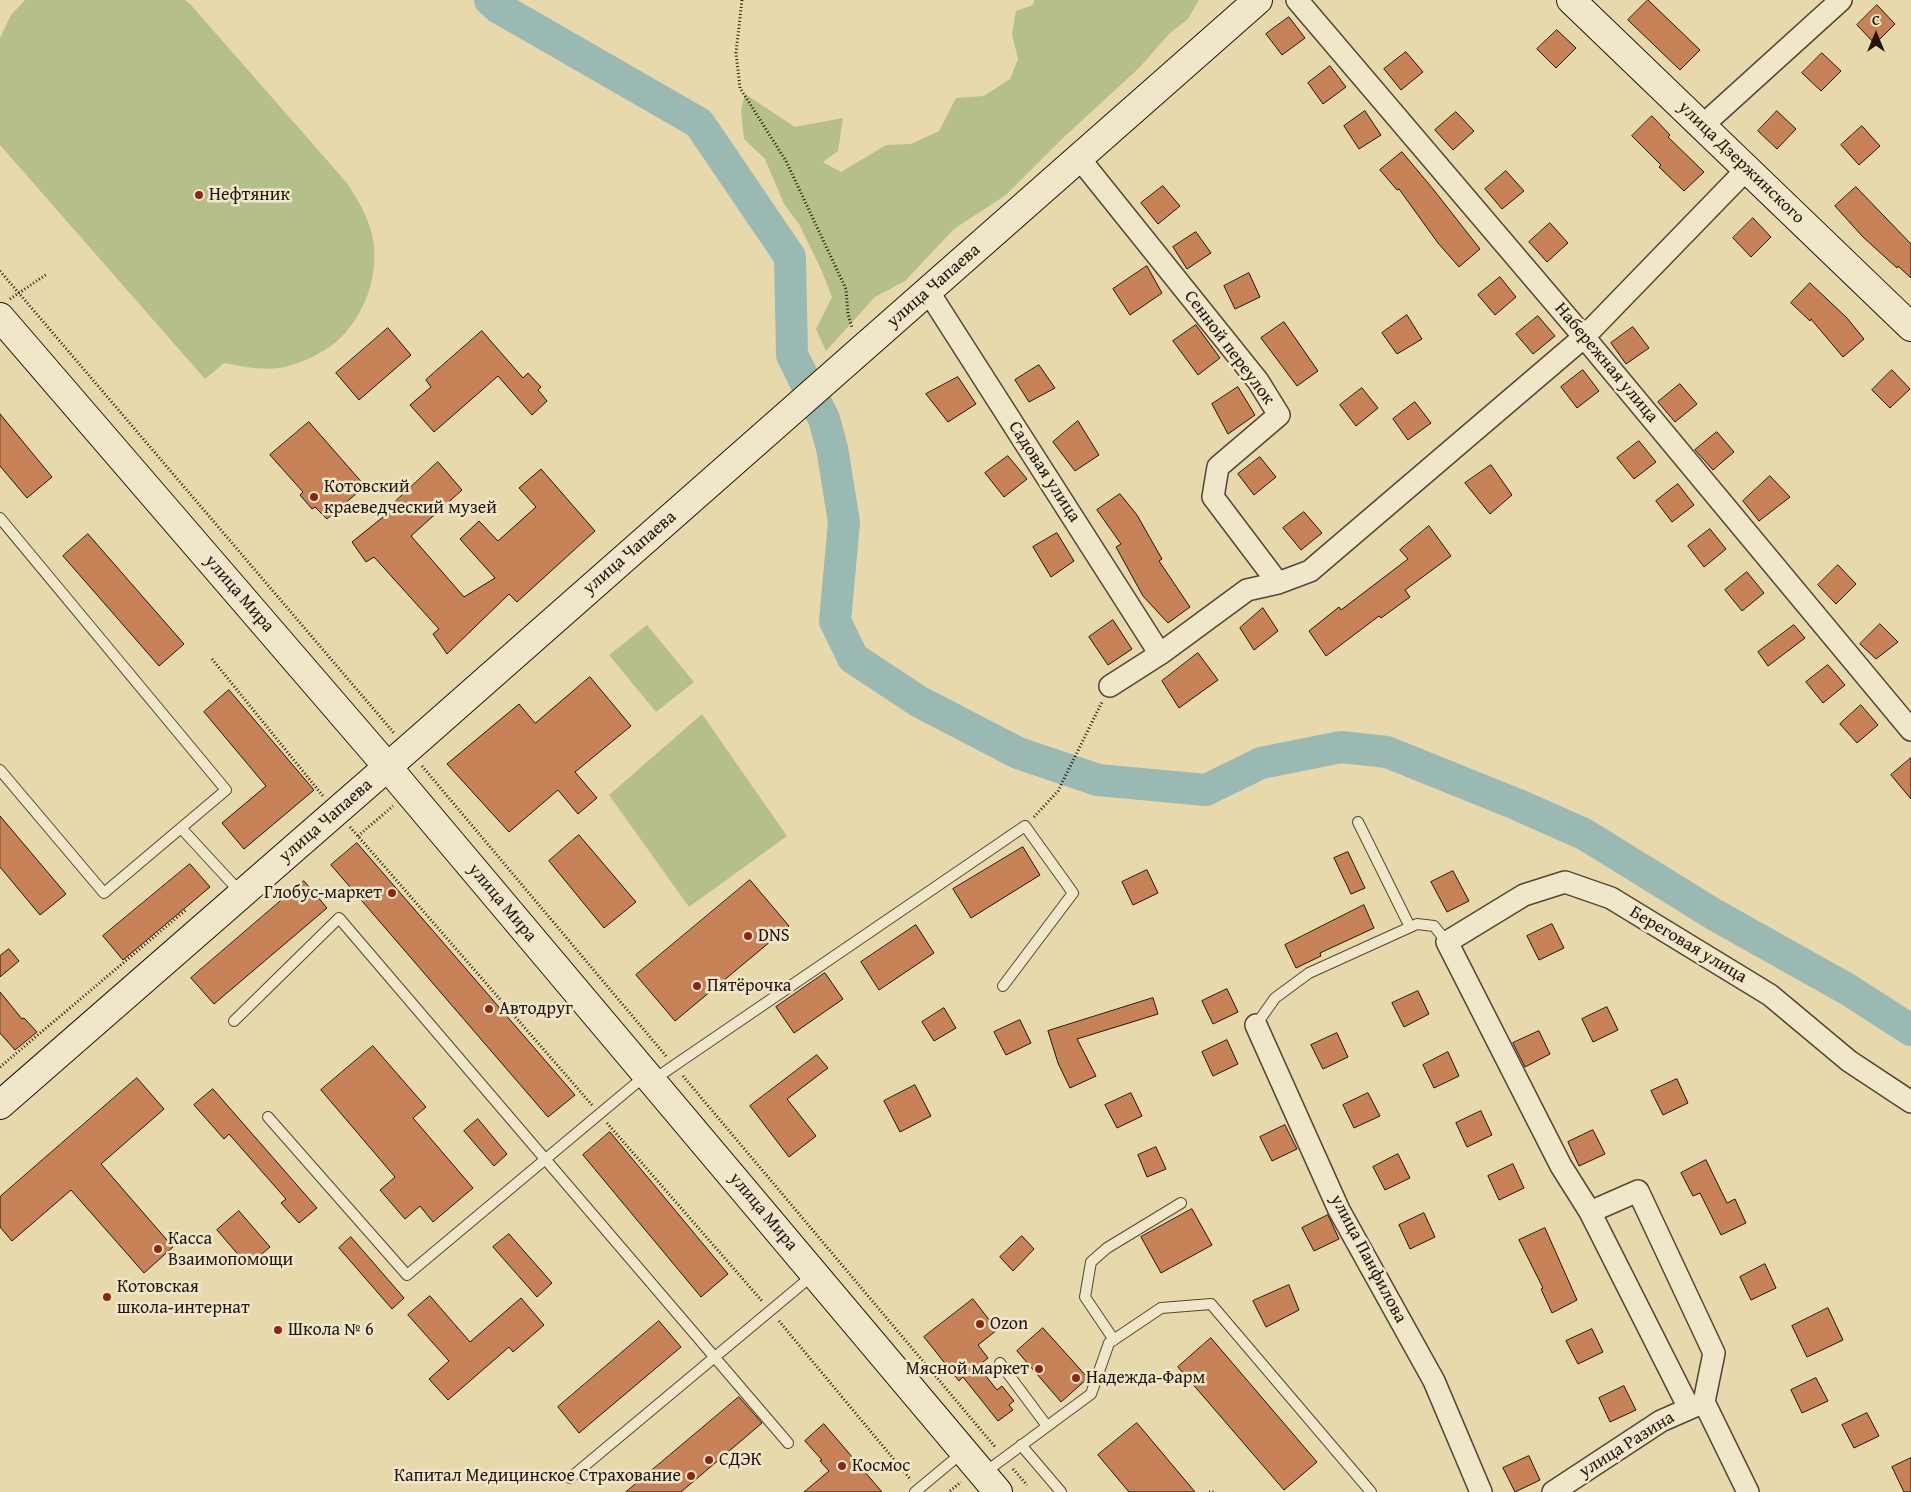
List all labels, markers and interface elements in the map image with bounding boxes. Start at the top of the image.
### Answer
north arrow [1851,10,1901,60]
text: С [1872,10,1880,30]
street label: улица Дзержинского [1673,97,1809,229]
place label: Нефтяник [209,184,290,206]
marker: Нефтяник [193,189,205,201]
street label: улица Чапаева [883,240,985,332]
street label: Сенной переулок [1179,287,1279,409]
street label: Набережная улица [1549,299,1663,427]
street label: Садовая улица [1003,417,1085,527]
place label: Котовский краеведческий музей [324,476,497,518]
marker: Котовский краеведческий музей [308,491,320,503]
street label: улица Чапаева [579,507,681,599]
street label: улица Мира [199,551,279,637]
street label: улица Чапаева [275,775,377,867]
street label: улица Мира [463,859,541,947]
place label: Глобус-маркет [264,882,382,904]
marker: Глобус-маркет [386,887,398,899]
street label: Береговая улица [1626,902,1750,988]
place label: DNS [758,925,789,947]
marker: DNS [742,930,754,942]
place label: Пятёрочка [707,975,791,997]
marker: Пятёрочка [691,980,703,992]
place label: Автодруг [499,998,573,1020]
marker: Автодруг [483,1003,495,1015]
street label: улица Мира [724,1168,802,1256]
street label: улица Панфилова [1325,1191,1411,1327]
place label: Касса Взаимопомощи [168,1228,293,1270]
marker: Касса Взаимопомощи [152,1243,164,1255]
place label: Котовская школа-интернат [117,1276,250,1318]
marker: Котовская школа-интернат [101,1291,113,1303]
place label: Ozon [990,1313,1028,1335]
marker: Ozon [974,1318,986,1330]
place label: Школа № 6 [288,1319,374,1341]
marker: Школа № 6 [272,1324,284,1336]
place label: Мясной маркет [906,1358,1029,1380]
marker: Мясной маркет [1033,1363,1045,1375]
place label: Надежда-Фарм [1086,1367,1205,1389]
marker: Надежда-Фарм [1070,1372,1082,1384]
street label: улица Разина [1575,1407,1679,1483]
place label: СДЭК [719,1449,762,1471]
marker: СДЭК [703,1454,715,1466]
place label: Космос [852,1455,910,1477]
marker: Космос [836,1460,848,1472]
place label: Капитал Медицинское Страхование [394,1465,681,1487]
marker: Капитал Медицинское Страхование [685,1470,697,1482]

